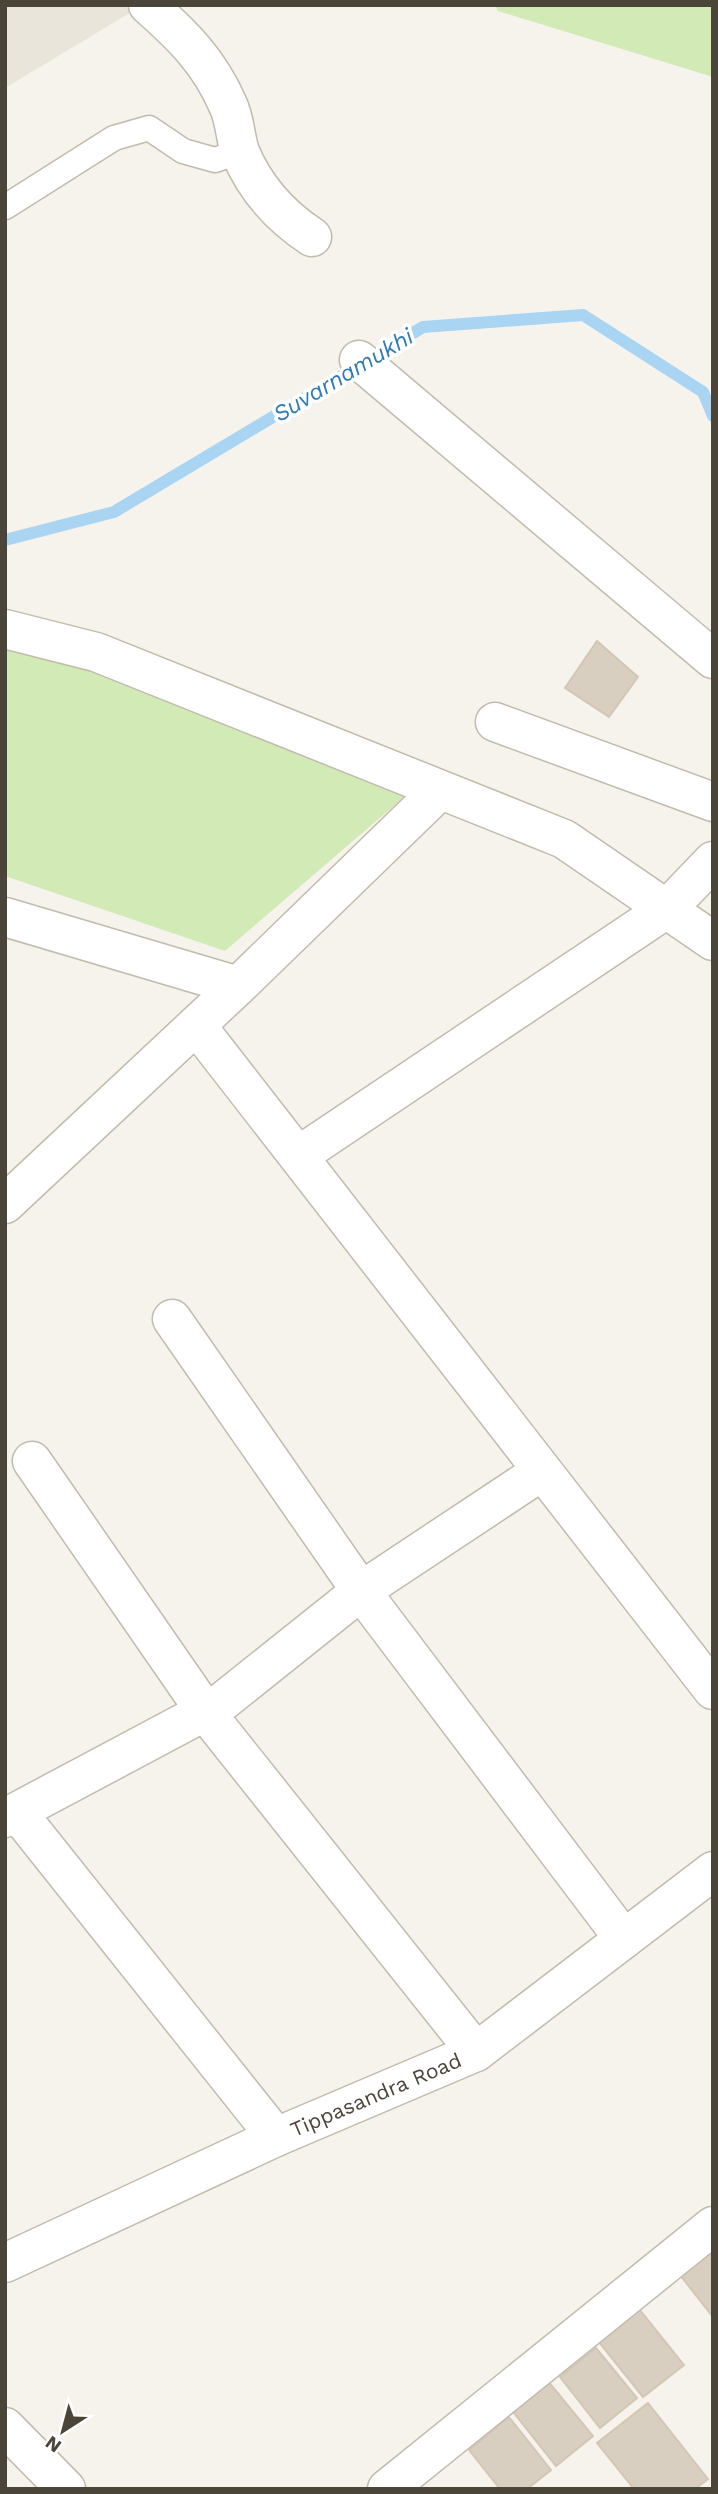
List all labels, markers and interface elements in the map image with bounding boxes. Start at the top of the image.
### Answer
water label: Suvarnamukhi [268,322,419,428]
street label: Tippasandra Road [287,2047,465,2142]
north arrow [28,2396,98,2466]
text: N [41,2431,66,2458]

